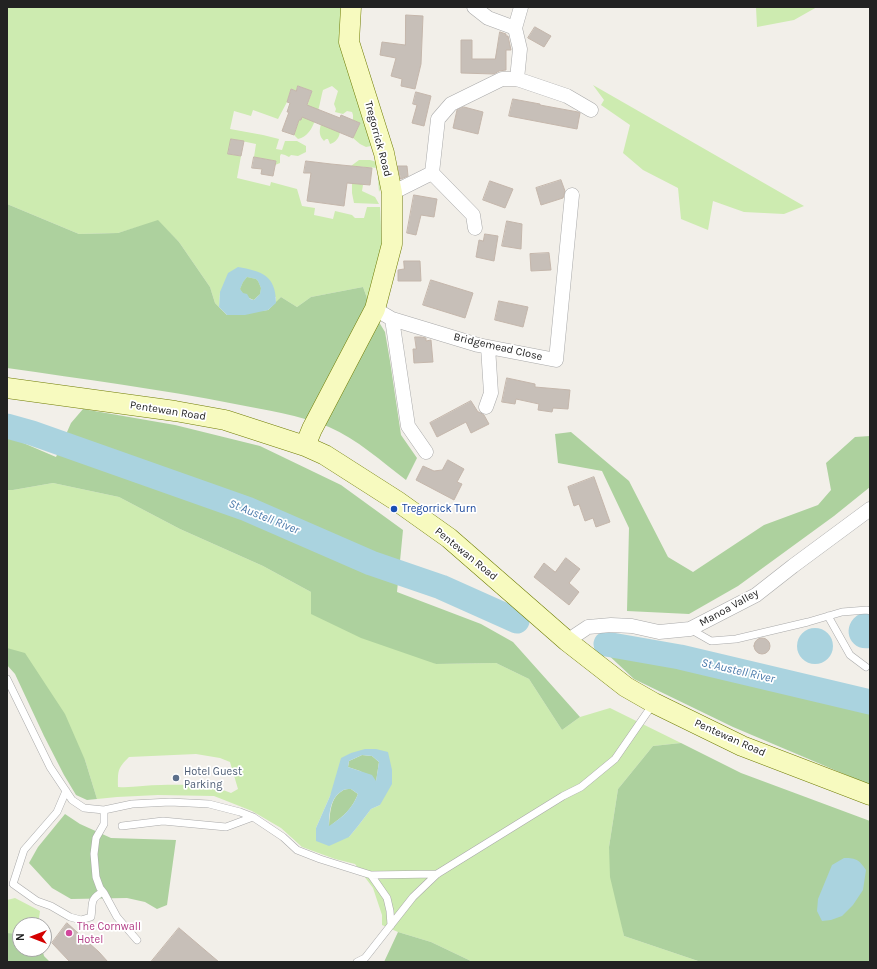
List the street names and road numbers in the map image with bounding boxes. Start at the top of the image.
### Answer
street label: Tregorrick Road [362,100,394,178]
street label: Bridgemead Close [452,330,544,364]
street label: Pentewan Road [129,398,207,424]
street label: Pentewan Road [432,525,500,583]
street label: Manoa Valley [697,586,761,630]
street label: Pentewan Road [692,716,768,760]

